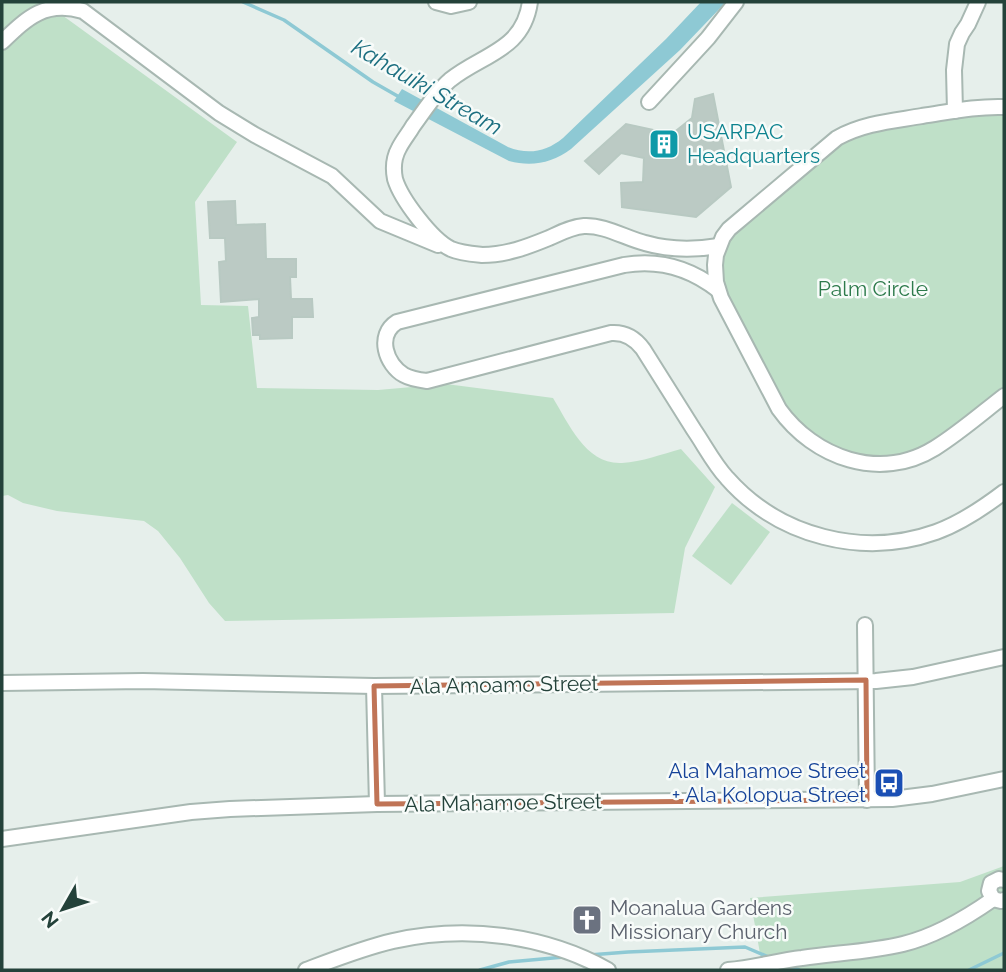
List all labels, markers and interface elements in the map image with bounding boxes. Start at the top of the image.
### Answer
water label: Kahauiki Stream [347,33,507,141]
place label: USARPAC Headquarters [687,119,820,168]
building icon: USARPAC Headquarters [647,127,681,161]
park label: Palm Circle [818,276,928,301]
street label: Ala Amoamo Street [409,670,599,699]
place label: Ala Mahamoe Street + Ala Kolopua Street [668,758,866,807]
bus stop icon: Ala Mahamoe Street + Ala Kolopua Street [872,766,906,800]
street label: Ala Mahamoe Street [404,788,602,817]
north arrow [28,874,98,944]
place label: Moanalua Gardens Missionary Church [610,895,792,944]
church icon: Moanalua Gardens Missionary Church [570,903,604,937]
text: N [37,907,63,932]

